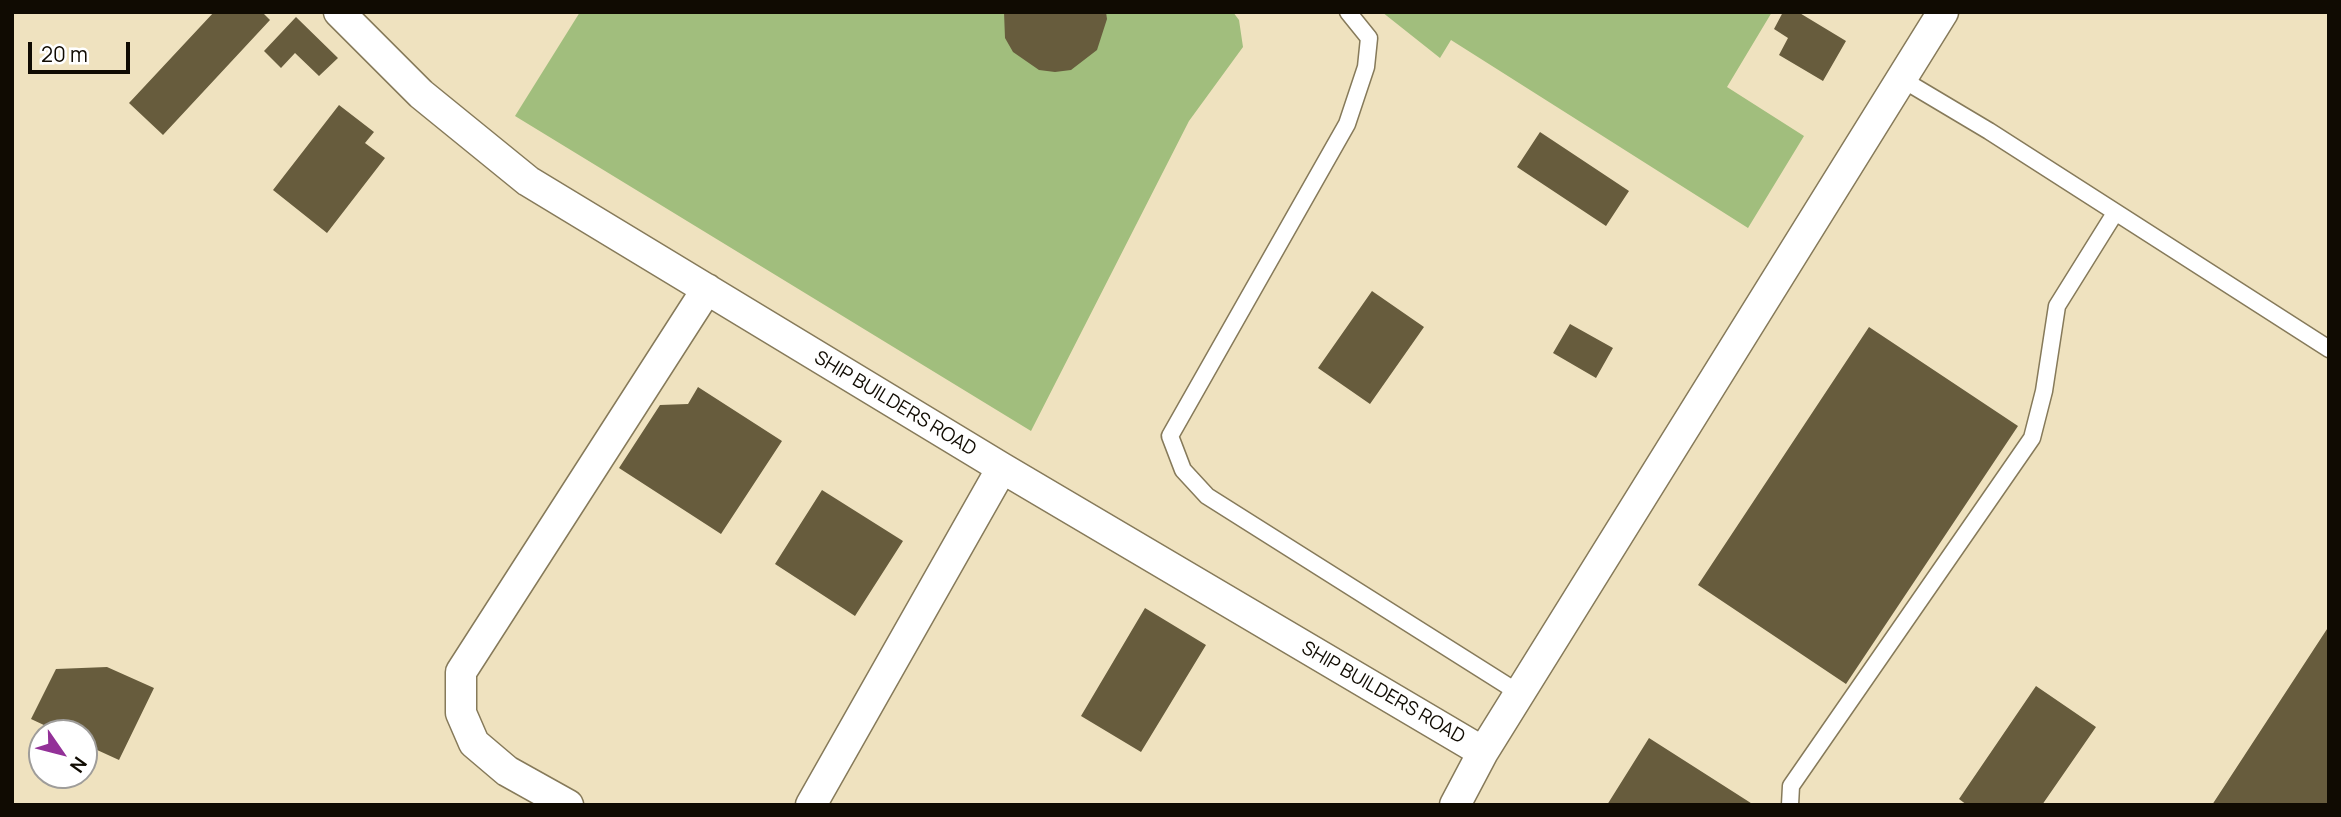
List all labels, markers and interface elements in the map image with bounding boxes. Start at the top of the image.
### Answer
scale bar [32,28,133,72]
text: 20 m [41,40,88,68]
street label: SHIP BUILDERS ROAD [810,347,980,461]
street label: SHIP BUILDERS ROAD [1297,637,1469,749]
north arrow [28,719,98,789]
text: N [64,752,93,778]

